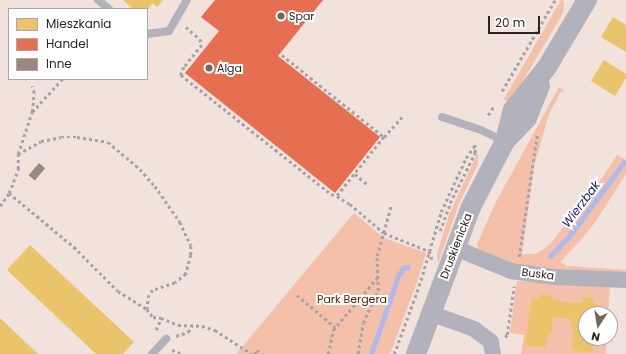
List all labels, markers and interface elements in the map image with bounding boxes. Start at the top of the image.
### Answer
legend [8,8,148,80]
scale bar [490,8,542,34]
place label: Spar [289,9,314,23]
marker: Spar [276,11,286,21]
text: 20 m [495,14,525,31]
text: Mieszkania [46,15,112,32]
text: Handel [46,35,89,52]
text: Inne [46,55,72,72]
place label: Alga [217,61,242,75]
marker: Alga [204,63,214,73]
water label: Wierzbak [559,178,603,230]
street label: Druskienicka [437,211,475,281]
street label: Buska [521,265,555,283]
park label: Park Bergera [317,292,387,306]
north arrow [578,306,618,346]
text: N [590,328,601,345]

